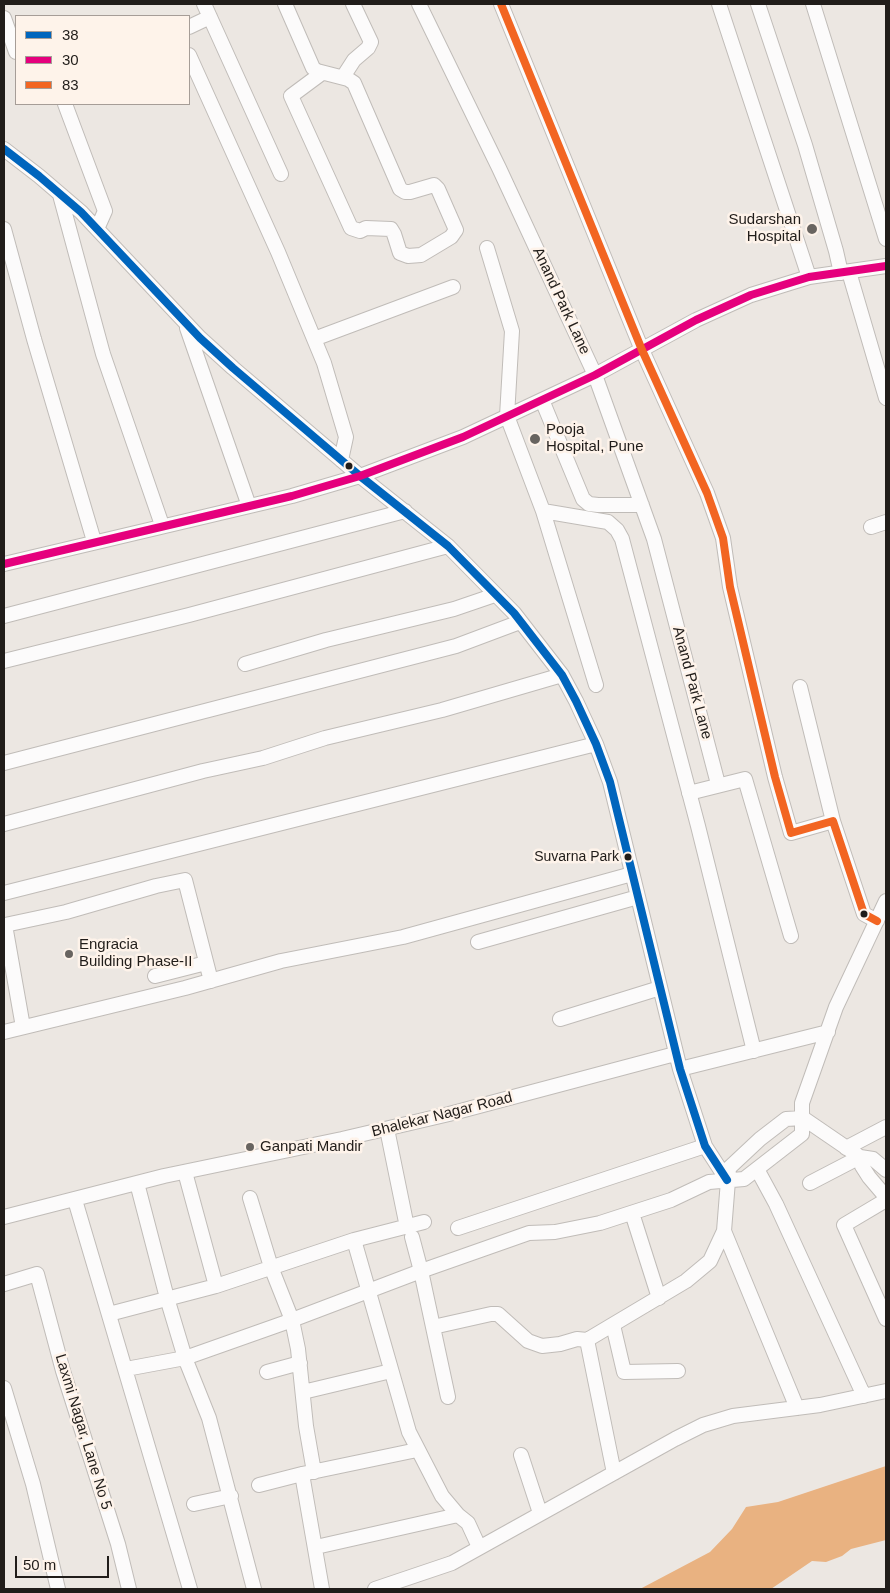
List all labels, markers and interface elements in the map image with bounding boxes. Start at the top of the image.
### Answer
legend [15,15,190,105]
text: 38 [62,26,79,43]
text: 30 [62,51,79,68]
text: 83 [62,76,79,93]
place label: Sudarshan Hospital [728,211,801,246]
marker: Sudarshan Hospital [805,222,819,236]
street label: Anand Park Lane [528,245,594,357]
place label: Pooja Hospital, Pune [546,421,644,456]
marker: Pooja Hospital, Pune [528,432,542,446]
unlabelled marker [344,461,354,471]
street label: Anand Park Lane [668,625,716,741]
place label: Suvarna Park [534,849,619,865]
marker: Suvarna Park [623,852,633,862]
unlabelled marker [859,909,869,919]
place label: Engracia Building Phase-II [79,936,192,971]
marker: Engracia Building Phase-II [63,948,75,960]
street label: Bhalekar Nagar Road [370,1089,514,1141]
place label: Ganpati Mandir [260,1138,363,1156]
marker: Ganpati Mandir [244,1141,256,1153]
street label: Laxmi Nagar, Lane No 5 [51,1352,115,1512]
scale bar [18,1546,111,1578]
text: 50 m [23,1556,56,1573]

